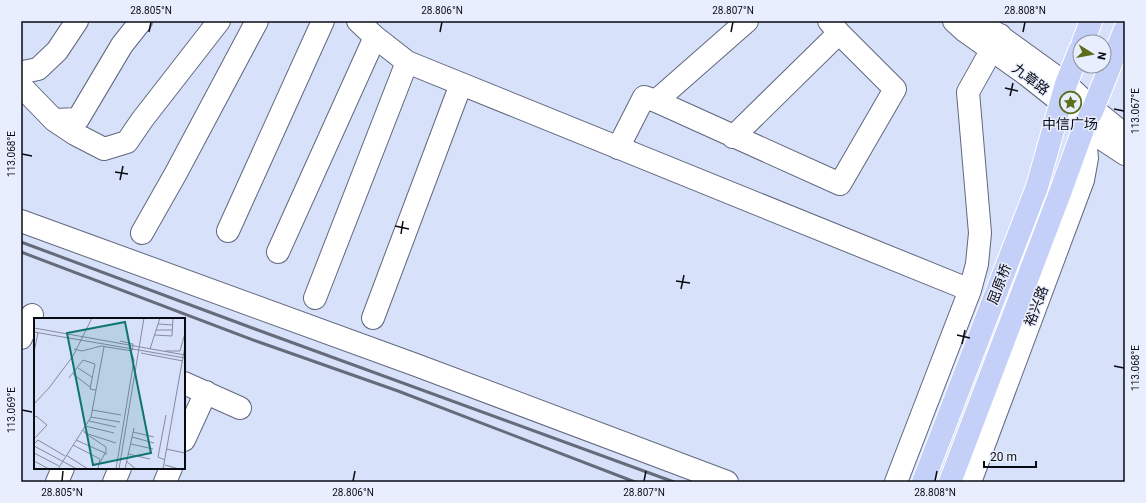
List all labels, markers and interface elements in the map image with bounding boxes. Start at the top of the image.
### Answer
text: 28.805°N [130,5,172,16]
text: 28.806°N [421,5,463,16]
text: 28.807°N [712,5,754,16]
text: 28.808°N [1004,5,1046,16]
north arrow [1072,34,1112,74]
text: N [1094,51,1108,61]
street label: 九章路 [1009,60,1053,98]
text: 113.067°E [1130,88,1141,134]
place icon: 中信广场 [1057,89,1083,115]
place label: 中信广场 [1042,116,1098,132]
text: 113.068°E [6,131,17,177]
street label: 屈原桥 [984,262,1014,306]
street label: 裕兴路 [1021,284,1051,328]
inset map [34,318,185,469]
text: 113.068°E [1130,345,1141,391]
text: 113.069°E [6,387,17,433]
scale bar [984,443,1036,469]
text: 20 m [990,450,1017,464]
text: 28.805°N [41,487,83,498]
text: 28.806°N [332,487,374,498]
text: 28.807°N [623,487,665,498]
text: 28.808°N [914,487,956,498]

